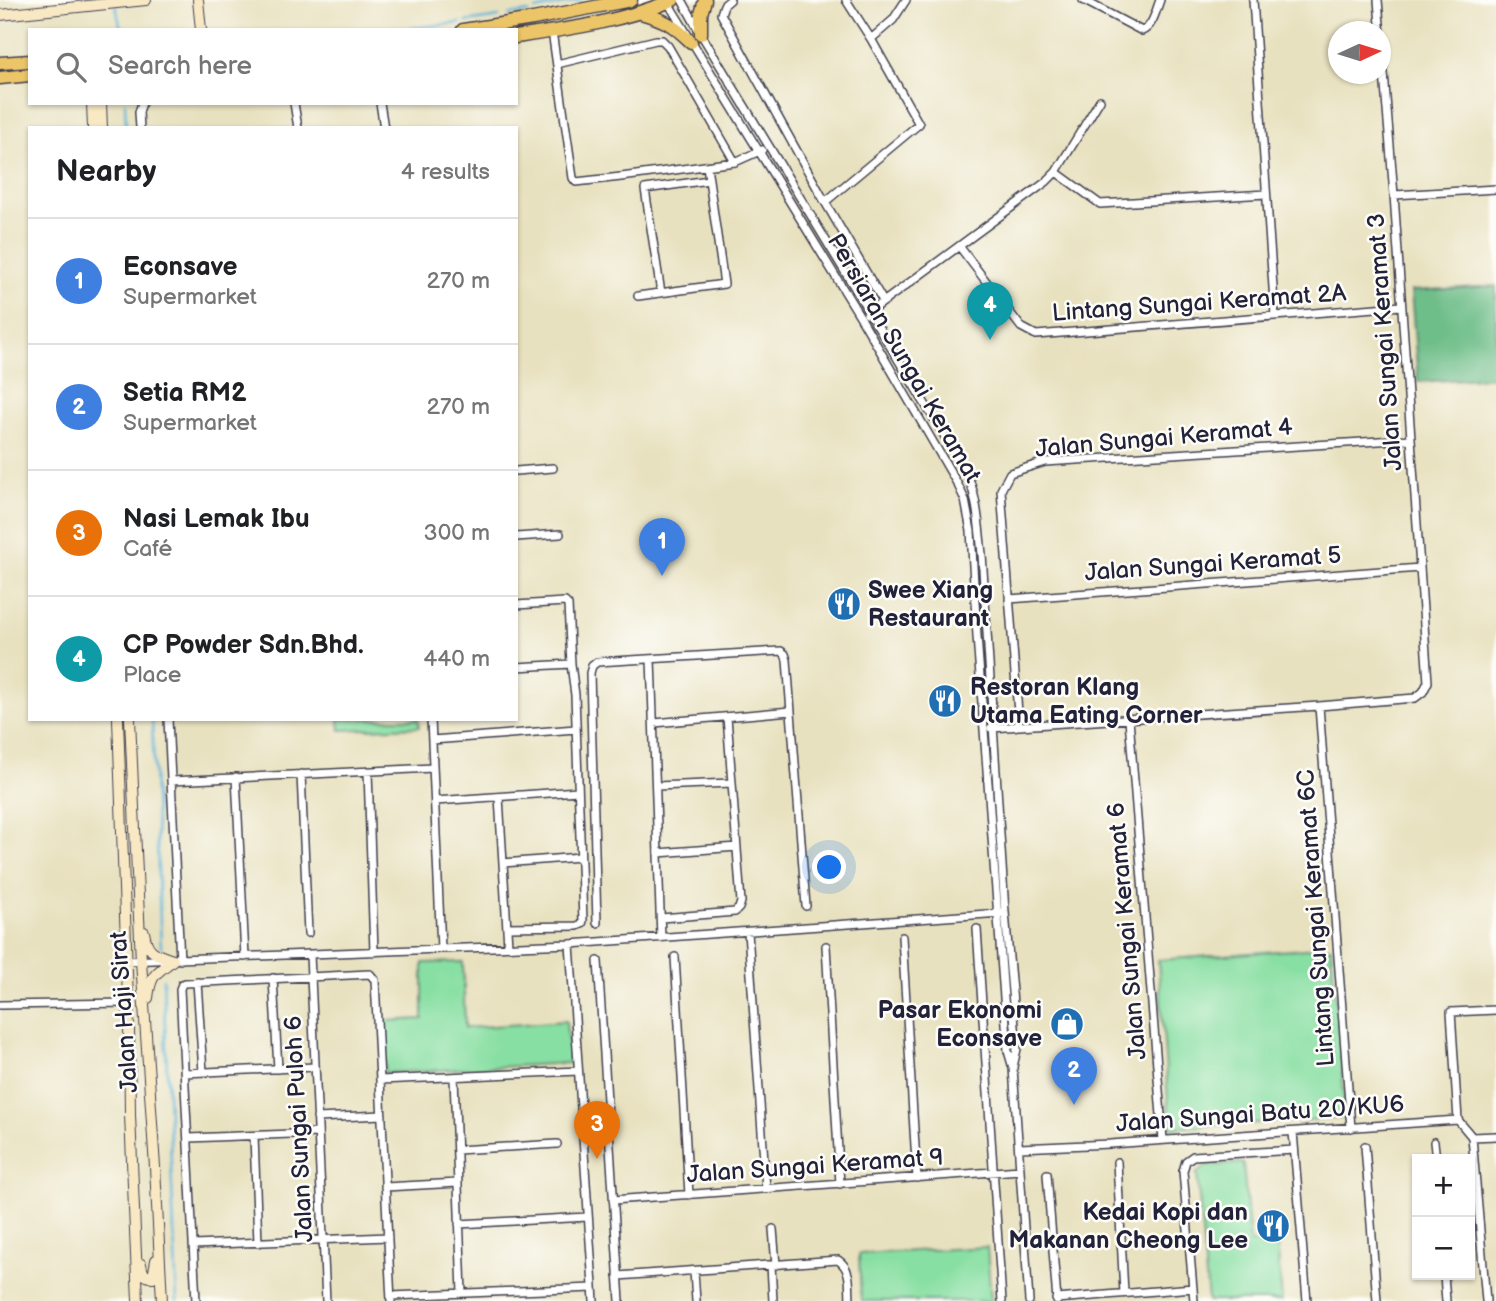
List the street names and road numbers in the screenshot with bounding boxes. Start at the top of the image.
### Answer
street label: Jalan Sungai Keramat 3 [1362,212,1408,472]
street label: Persiaran Sungai Keramat [821,228,987,488]
street label: Lintang Sungai Keramat 2A [1051,278,1347,328]
street label: Jalan Sungai Keramat 4 [1034,412,1294,464]
street label: Jalan Sungai Keramat 5 [1084,541,1342,587]
street label: Lintang Sungai Keramat 6C [1291,768,1341,1068]
street label: Jalan Sungai Keramat 6 [1101,801,1153,1061]
street label: Jalan Haji Sirat [104,929,144,1094]
street label: Jalan Sungai Puloh 6 [279,1015,319,1243]
street label: Jalan Sungai Batu 20/KU6 [1115,1089,1405,1139]
street label: Jalan Sungai Keramat 9 [686,1143,944,1189]

